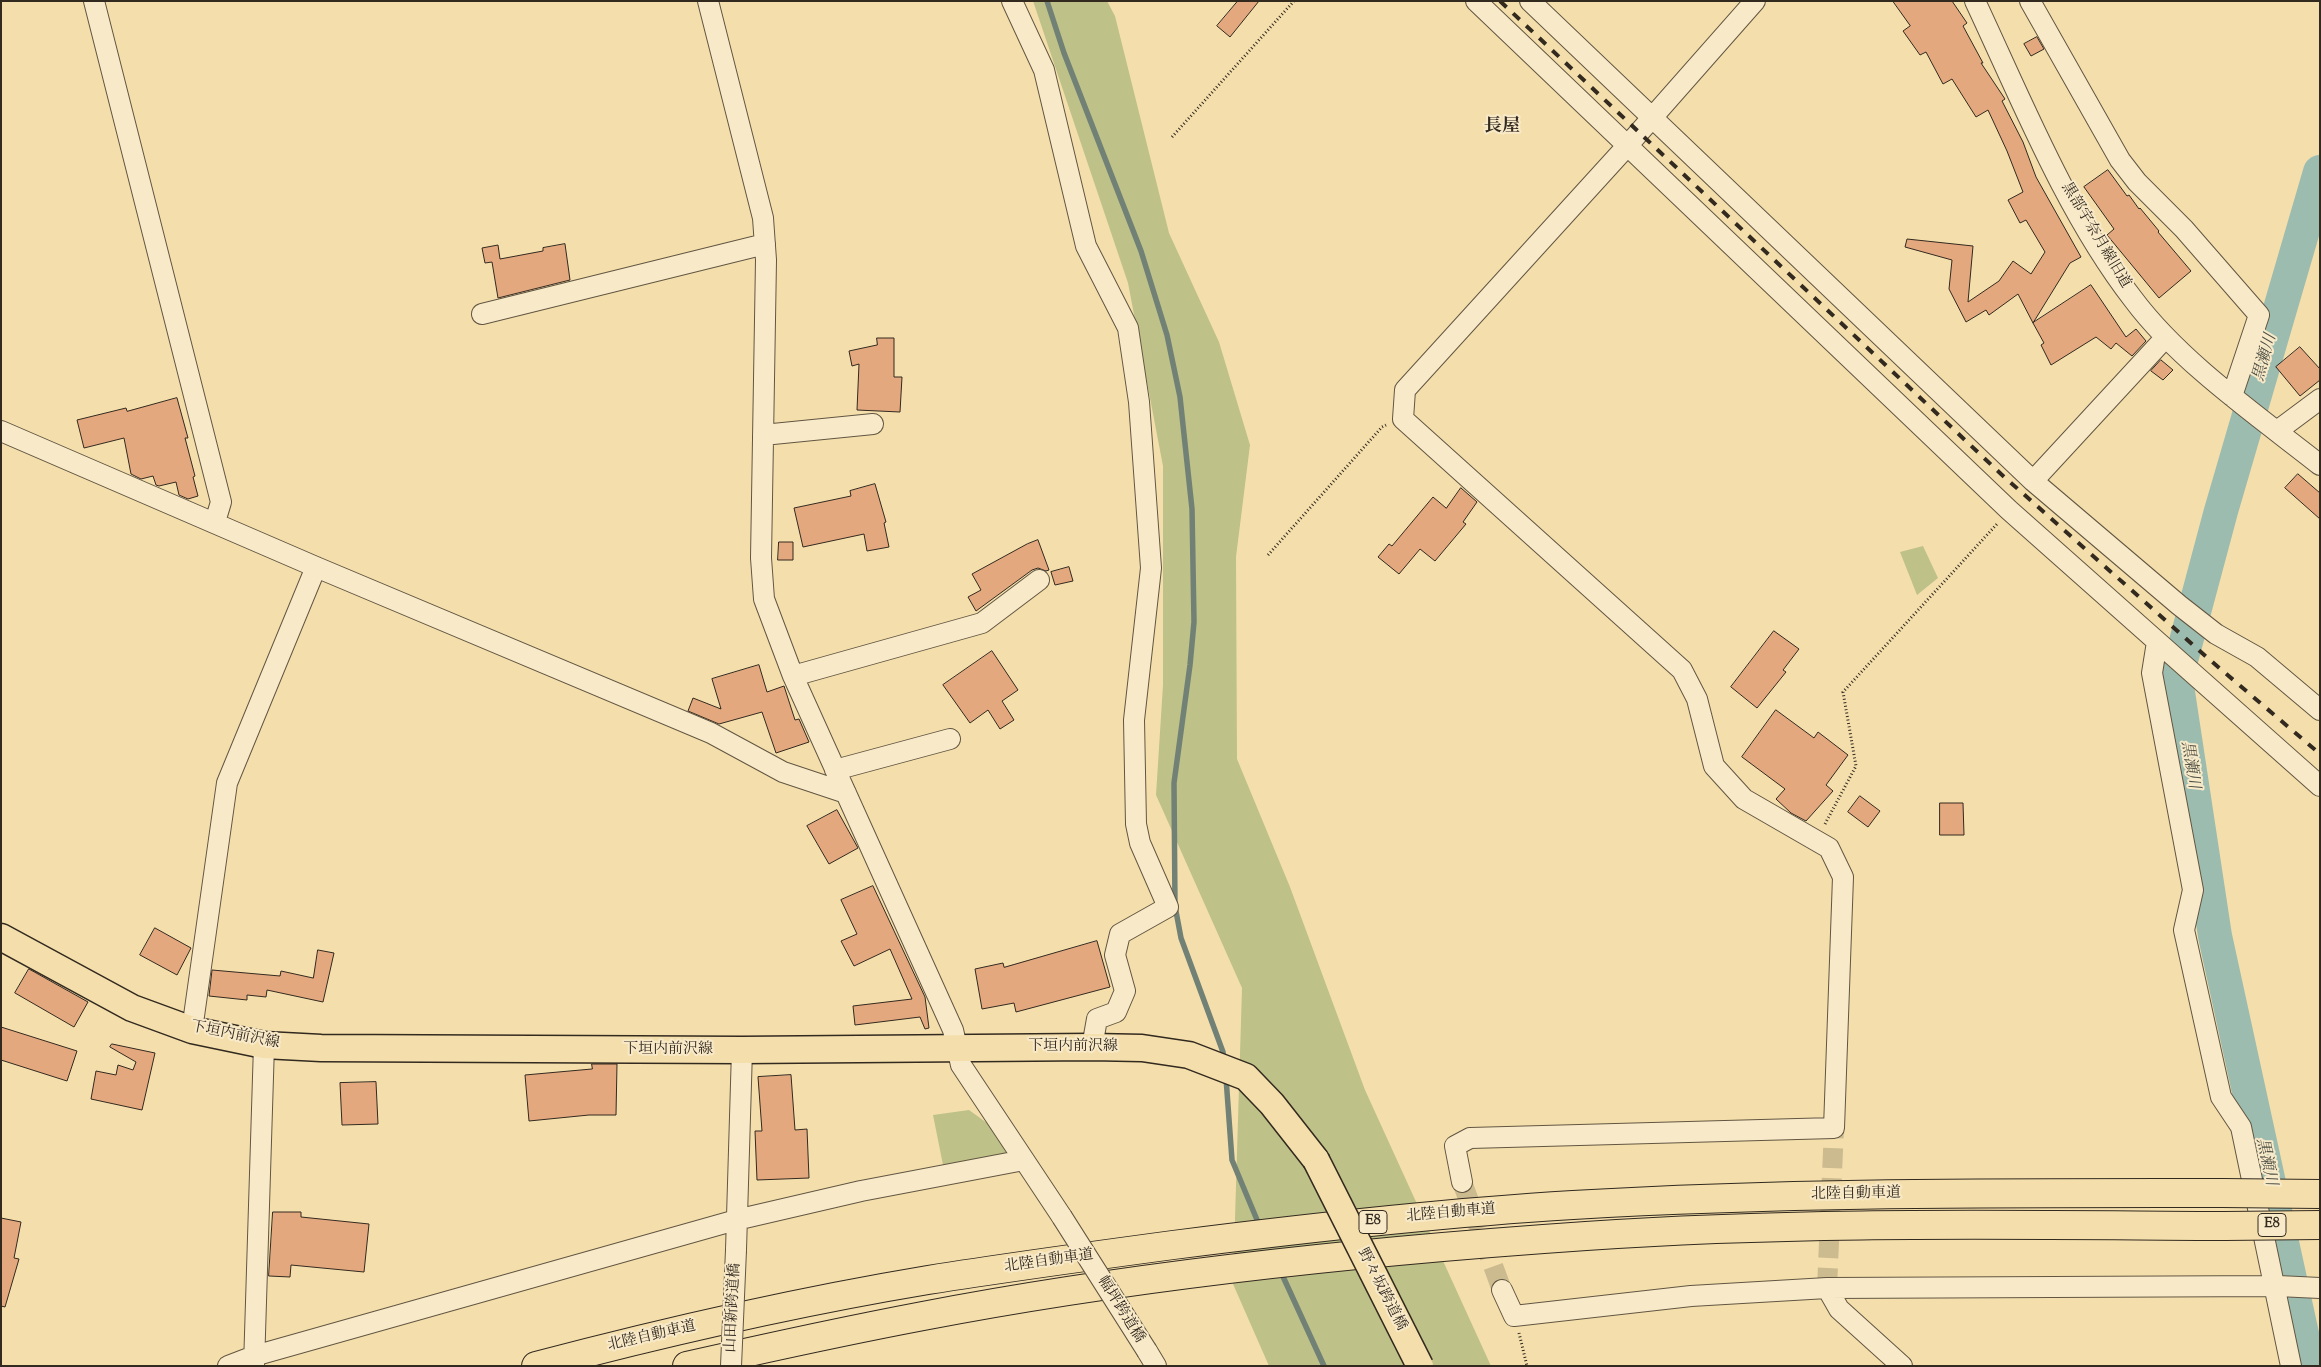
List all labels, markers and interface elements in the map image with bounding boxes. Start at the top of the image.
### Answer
district label: 長屋 [1484,117,1520,139]
street label: 黒部宇奈月線旧道 [2056,180,2134,292]
water label: 黒瀬川 [2250,332,2282,384]
water label: 黒瀬川 [2176,740,2202,790]
street label: 下垣内前沢線 [189,1019,281,1053]
street label: 下垣内前沢線 [1028,1038,1118,1056]
street label: 下垣内前沢線 [623,1041,713,1059]
water label: 黒瀬川 [2251,1137,2279,1187]
street label: 北陸自動車道 [1811,1185,1901,1205]
street label: 北陸自動車道 [1405,1201,1497,1227]
road number: E8 [1359,1210,1387,1234]
road number: E8 [2258,1214,2286,1236]
street label: 野々坂跨道橋 [1353,1246,1409,1334]
street label: 北陸自動車道 [1003,1247,1095,1277]
street label: 山田新跨道橋 [723,1263,745,1353]
street label: 幅坪跨道橋 [1092,1273,1148,1347]
street label: 北陸自動車道 [606,1318,698,1356]

